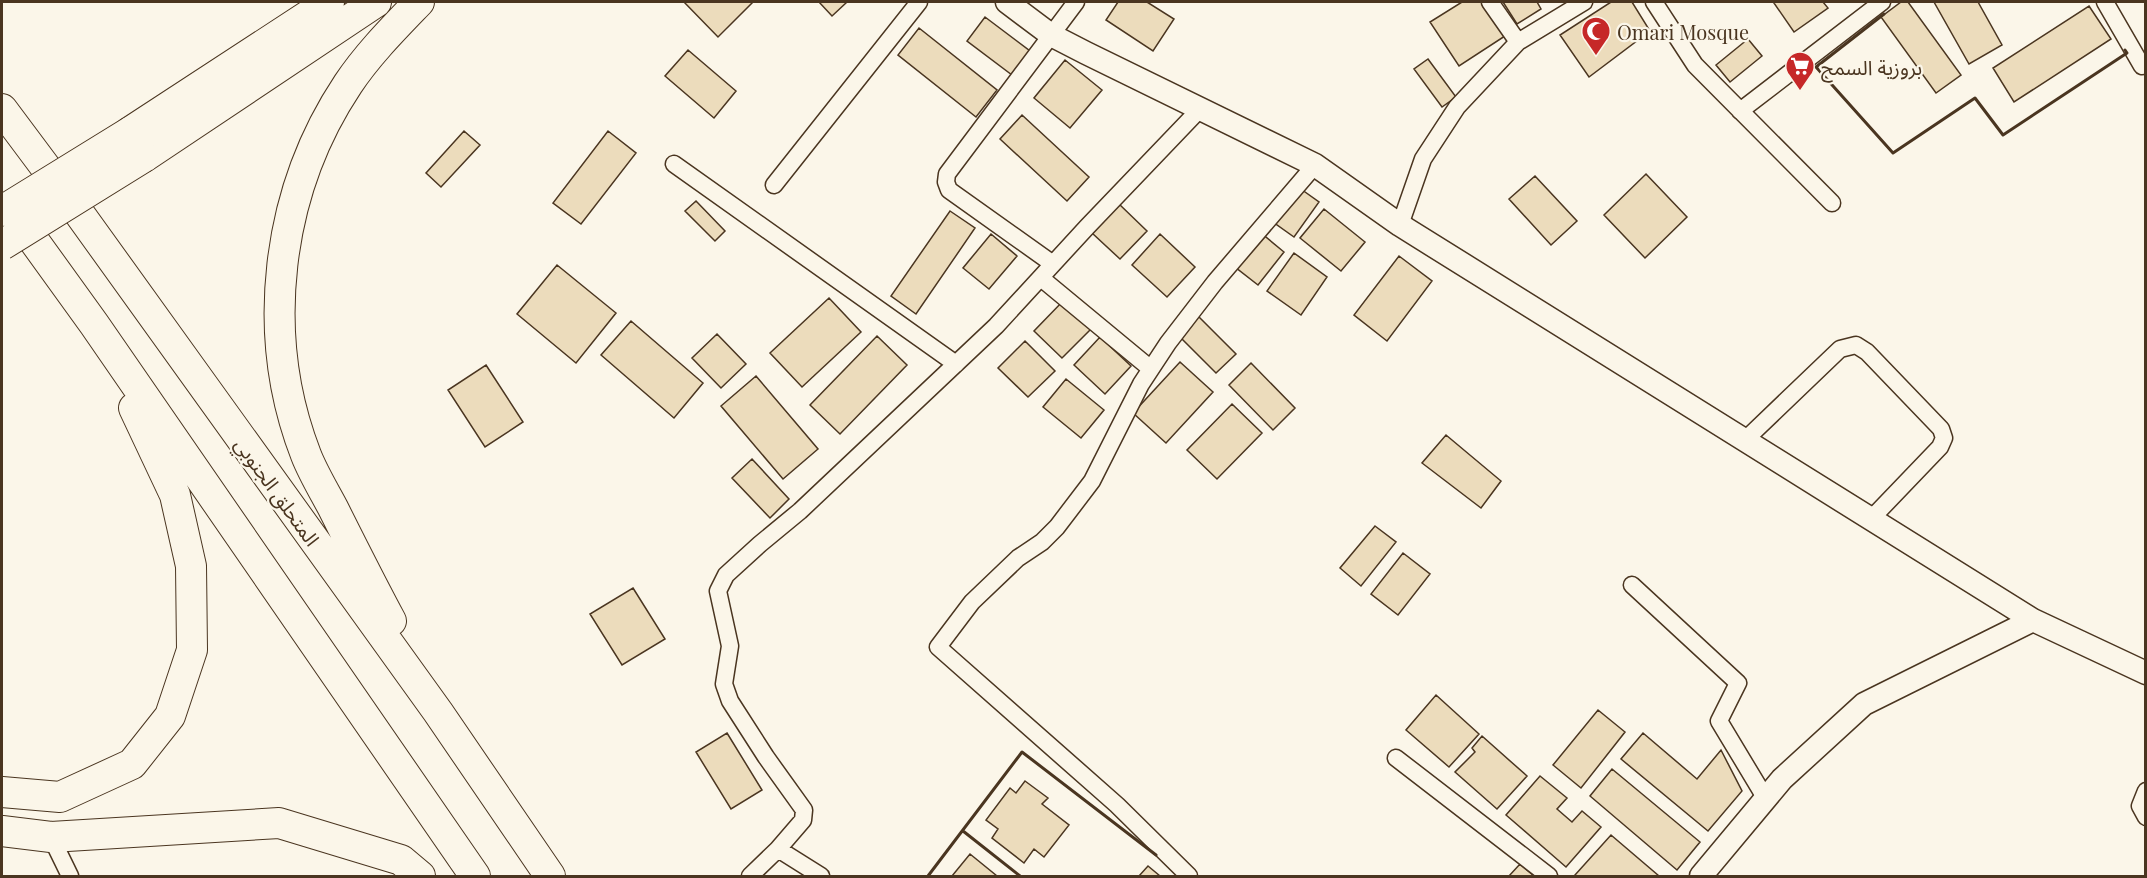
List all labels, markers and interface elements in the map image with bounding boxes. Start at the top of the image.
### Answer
mosque icon: Omari Mosque [1580,15,1612,57]
place label: Omari Mosque [1617,18,1749,45]
supermarket icon: بروزية السمح [1784,50,1816,92]
place label: بروزية السمح [1821,53,1922,83]
street label: المتحلق الجنوبي [227,431,327,553]

